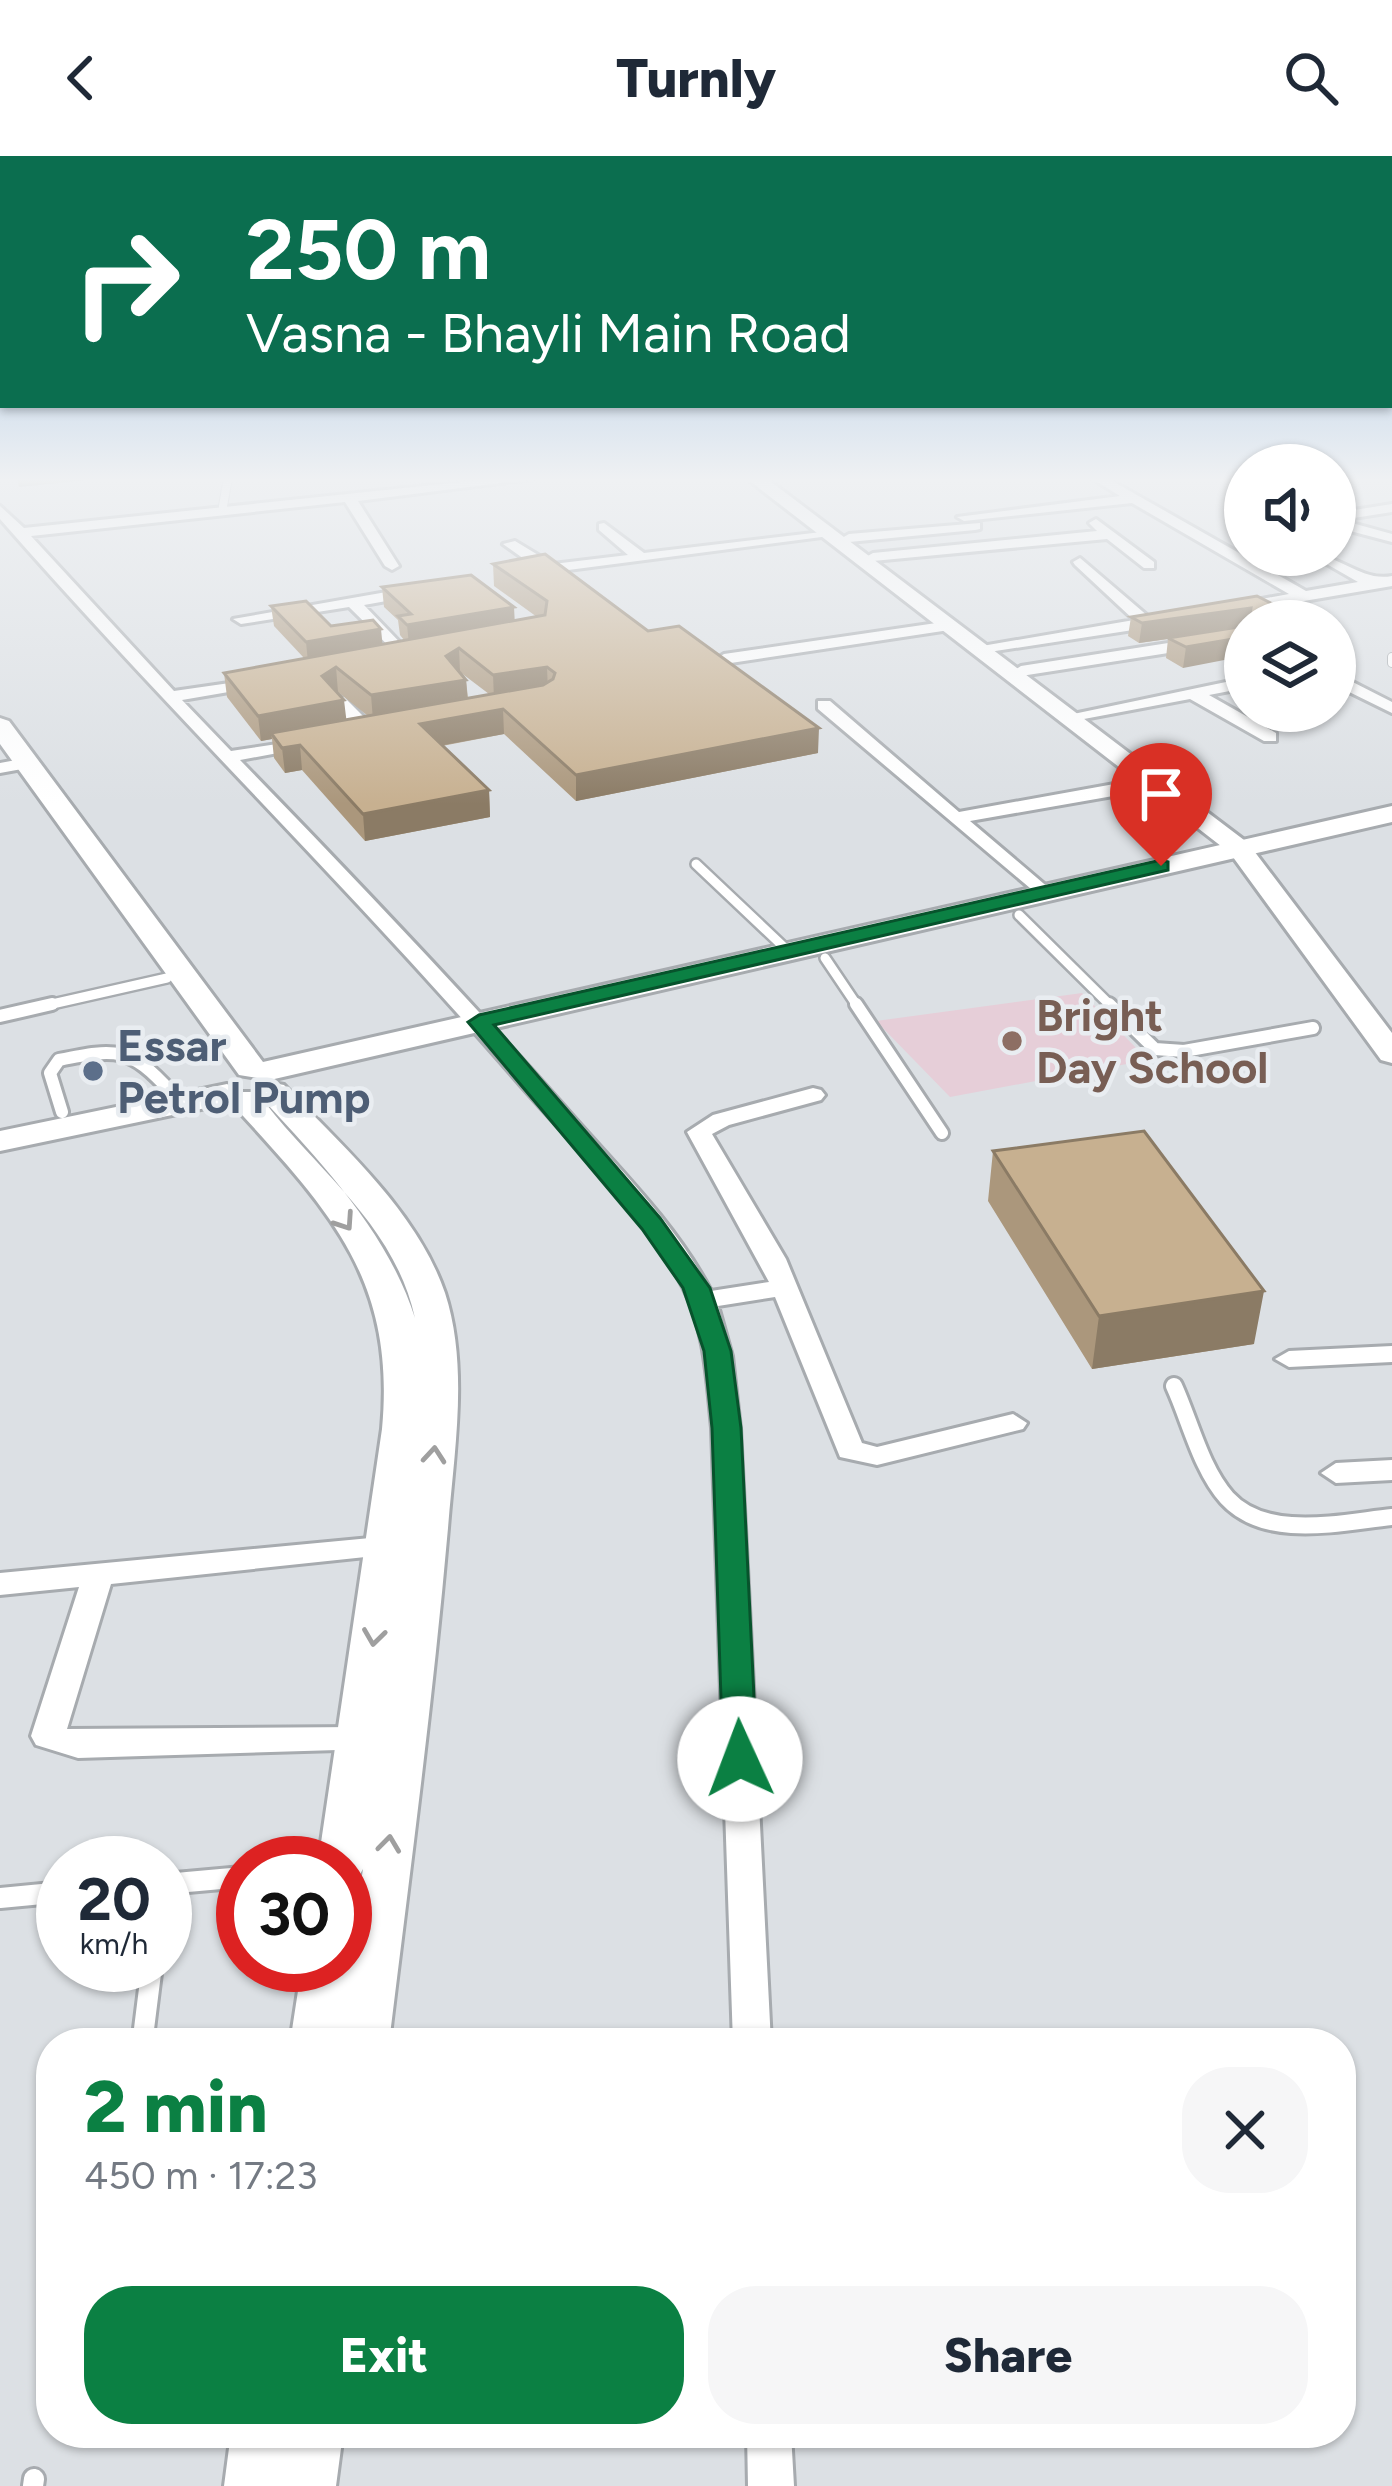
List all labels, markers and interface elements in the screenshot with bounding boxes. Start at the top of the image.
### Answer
icon: back [48,45,114,111]
icon: search [1278,45,1344,111]
text: Turnly [616,46,776,111]
text: 250 m [246,199,491,300]
icon: right [48,204,204,360]
text: Vasna - Bhayli Main Road [246,301,851,366]
map controls [1224,444,1356,732]
button: sound [1224,444,1356,576]
button: layers [1224,600,1356,732]
pin [1110,743,1212,866]
icon: arrive [1128,761,1194,827]
place label: Bright Day School [1036,988,1268,1094]
place label: Essar Petrol Pump [117,1018,371,1124]
marker: Bright Day School [999,1028,1025,1054]
marker: Essar Petrol Pump [80,1058,106,1084]
one-way arrow [331,1208,353,1230]
one-way arrow [420,1445,446,1464]
one-way arrow [362,1628,388,1647]
position arrow [677,1696,803,1822]
one-way arrow [375,1834,401,1854]
speed limit sign: 30 [216,1836,372,1992]
text: 20 [77,1863,151,1935]
text: km/h [80,1925,148,1962]
text: 2 min [84,2064,268,2150]
button: close [1182,2067,1308,2193]
text: 450 m · 17:23 [84,2152,318,2199]
button: Exit [84,2286,684,2424]
button: Share [708,2286,1308,2424]

